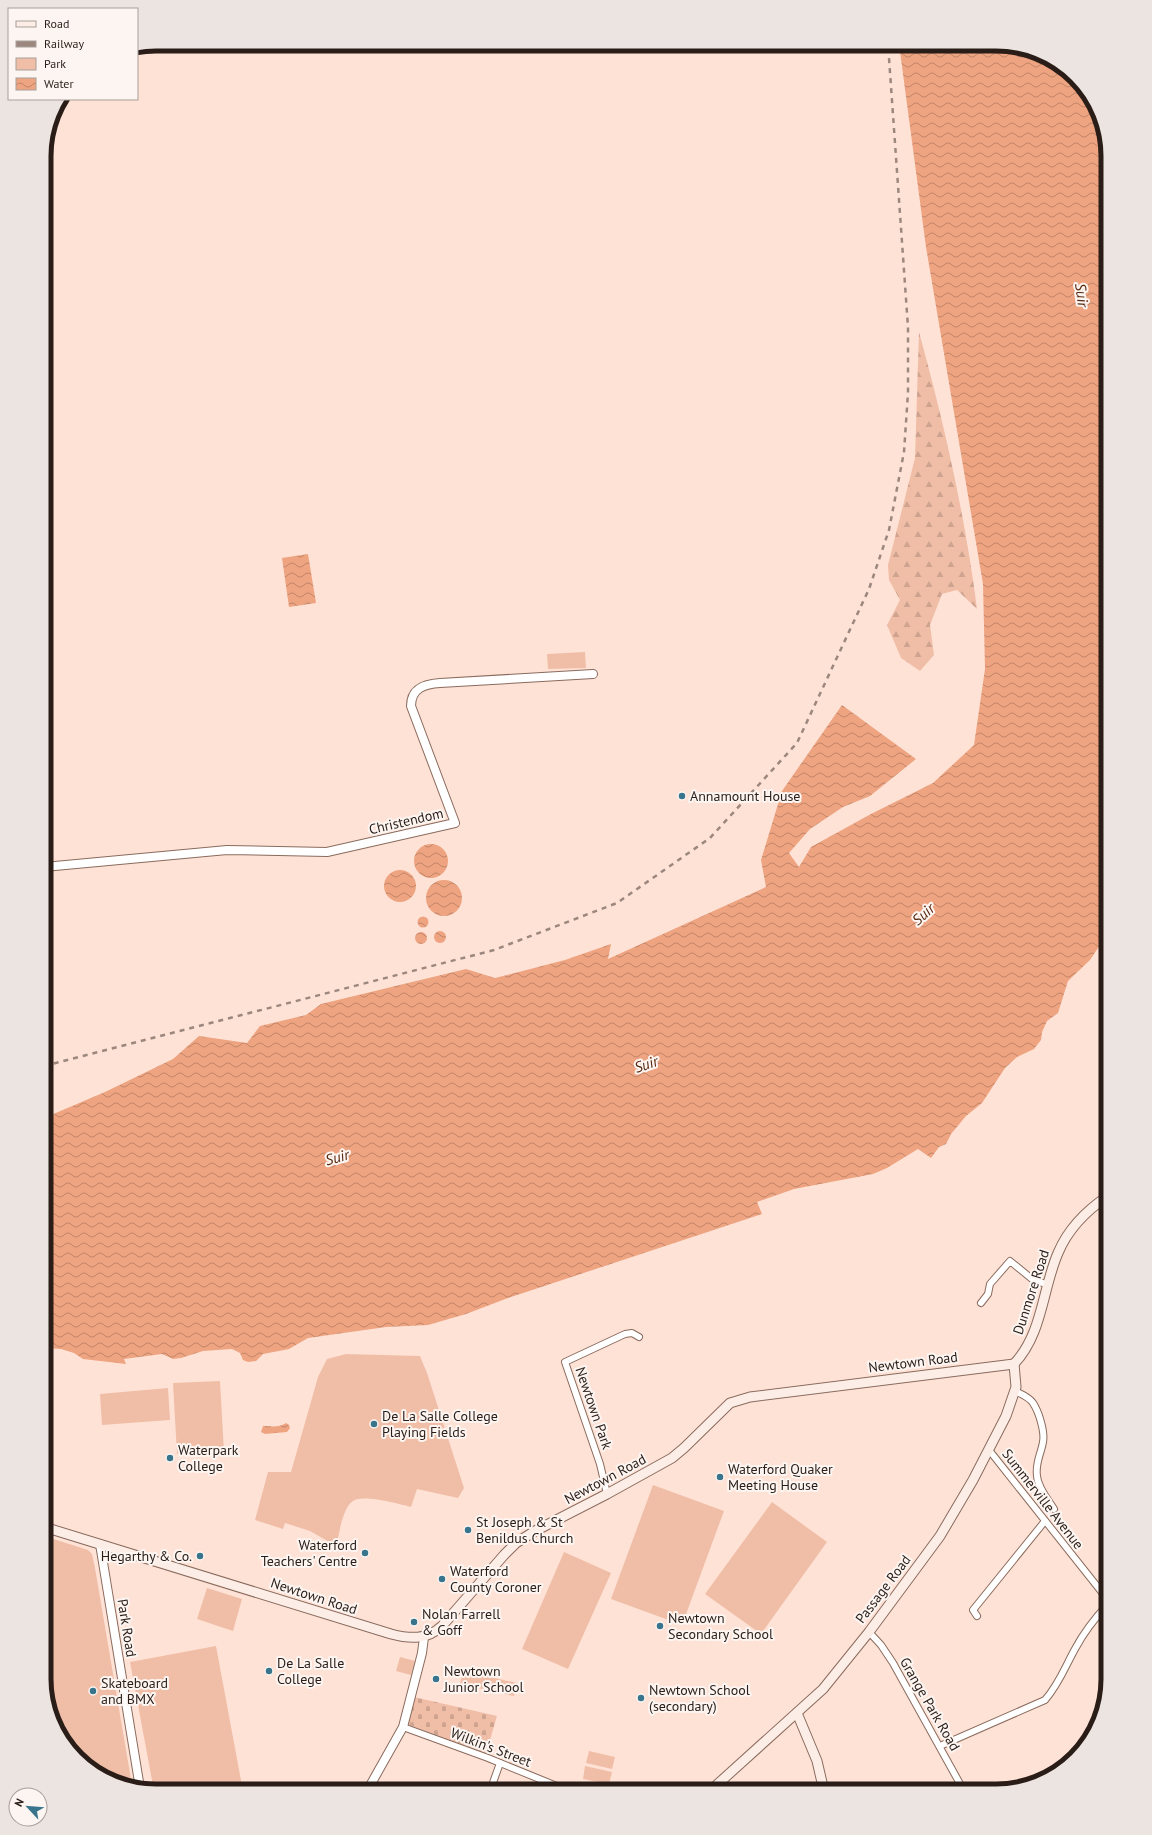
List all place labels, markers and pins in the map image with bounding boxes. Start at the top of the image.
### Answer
place label: Annamount House [690,787,800,805]
marker: Annamount House [677,791,687,801]
place label: De La Salle College Playing Fields [382,1407,498,1441]
marker: De La Salle College Playing Fields [369,1419,379,1429]
place label: Waterpark College [178,1441,239,1475]
marker: Waterpark College [165,1453,175,1463]
place label: Waterford Quaker Meeting House [728,1460,833,1494]
marker: Waterford Quaker Meeting House [715,1472,725,1482]
place label: St Joseph & St Benildus Church [476,1513,573,1547]
marker: St Joseph & St Benildus Church [463,1525,473,1535]
place label: Waterford Teachers' Centre [261,1536,357,1570]
place label: Hegarthy & Co. [101,1547,192,1565]
marker: Waterford Teachers' Centre [360,1548,370,1558]
marker: Hegarthy & Co. [195,1551,205,1561]
place label: Waterford County Coroner [450,1562,542,1596]
marker: Waterford County Coroner [437,1574,447,1584]
place label: Nolan Farrell & Goff [422,1605,500,1639]
place label: Newtown Secondary School [668,1609,773,1643]
marker: Nolan Farrell & Goff [409,1617,419,1627]
marker: Newtown Secondary School [655,1621,665,1631]
place label: De La Salle College [277,1654,344,1688]
place label: Newtown Junior School [443,1662,524,1696]
marker: De La Salle College [264,1666,274,1676]
place label: Skateboard and BMX [101,1674,168,1708]
marker: Newtown Junior School [431,1674,441,1684]
place label: Newtown School (secondary) [649,1681,750,1715]
marker: Skateboard and BMX [88,1686,98,1696]
marker: Newtown School (secondary) [636,1693,646,1703]

